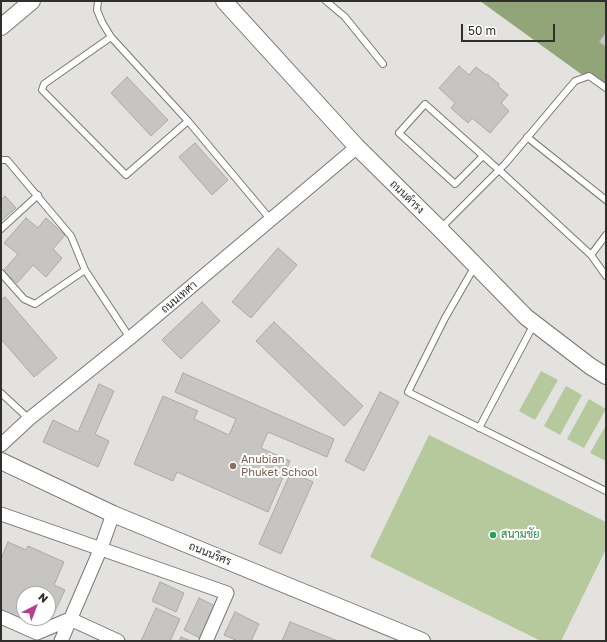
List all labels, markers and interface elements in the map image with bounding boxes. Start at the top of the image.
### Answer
scale bar [463,16,557,42]
text: 50 m [468,23,496,38]
street label: ถนนดำรง [387,177,427,217]
street label: ถนนเทศา [158,278,200,316]
place label: Anubian Phuket School [241,453,318,479]
marker: Anubian Phuket School [228,461,238,471]
place label: สนามชัย [501,528,539,542]
marker: สนามชัย [488,530,498,540]
street label: ถนนนริศร [187,540,233,568]
north arrow [16,586,56,626]
text: N [36,590,51,605]

